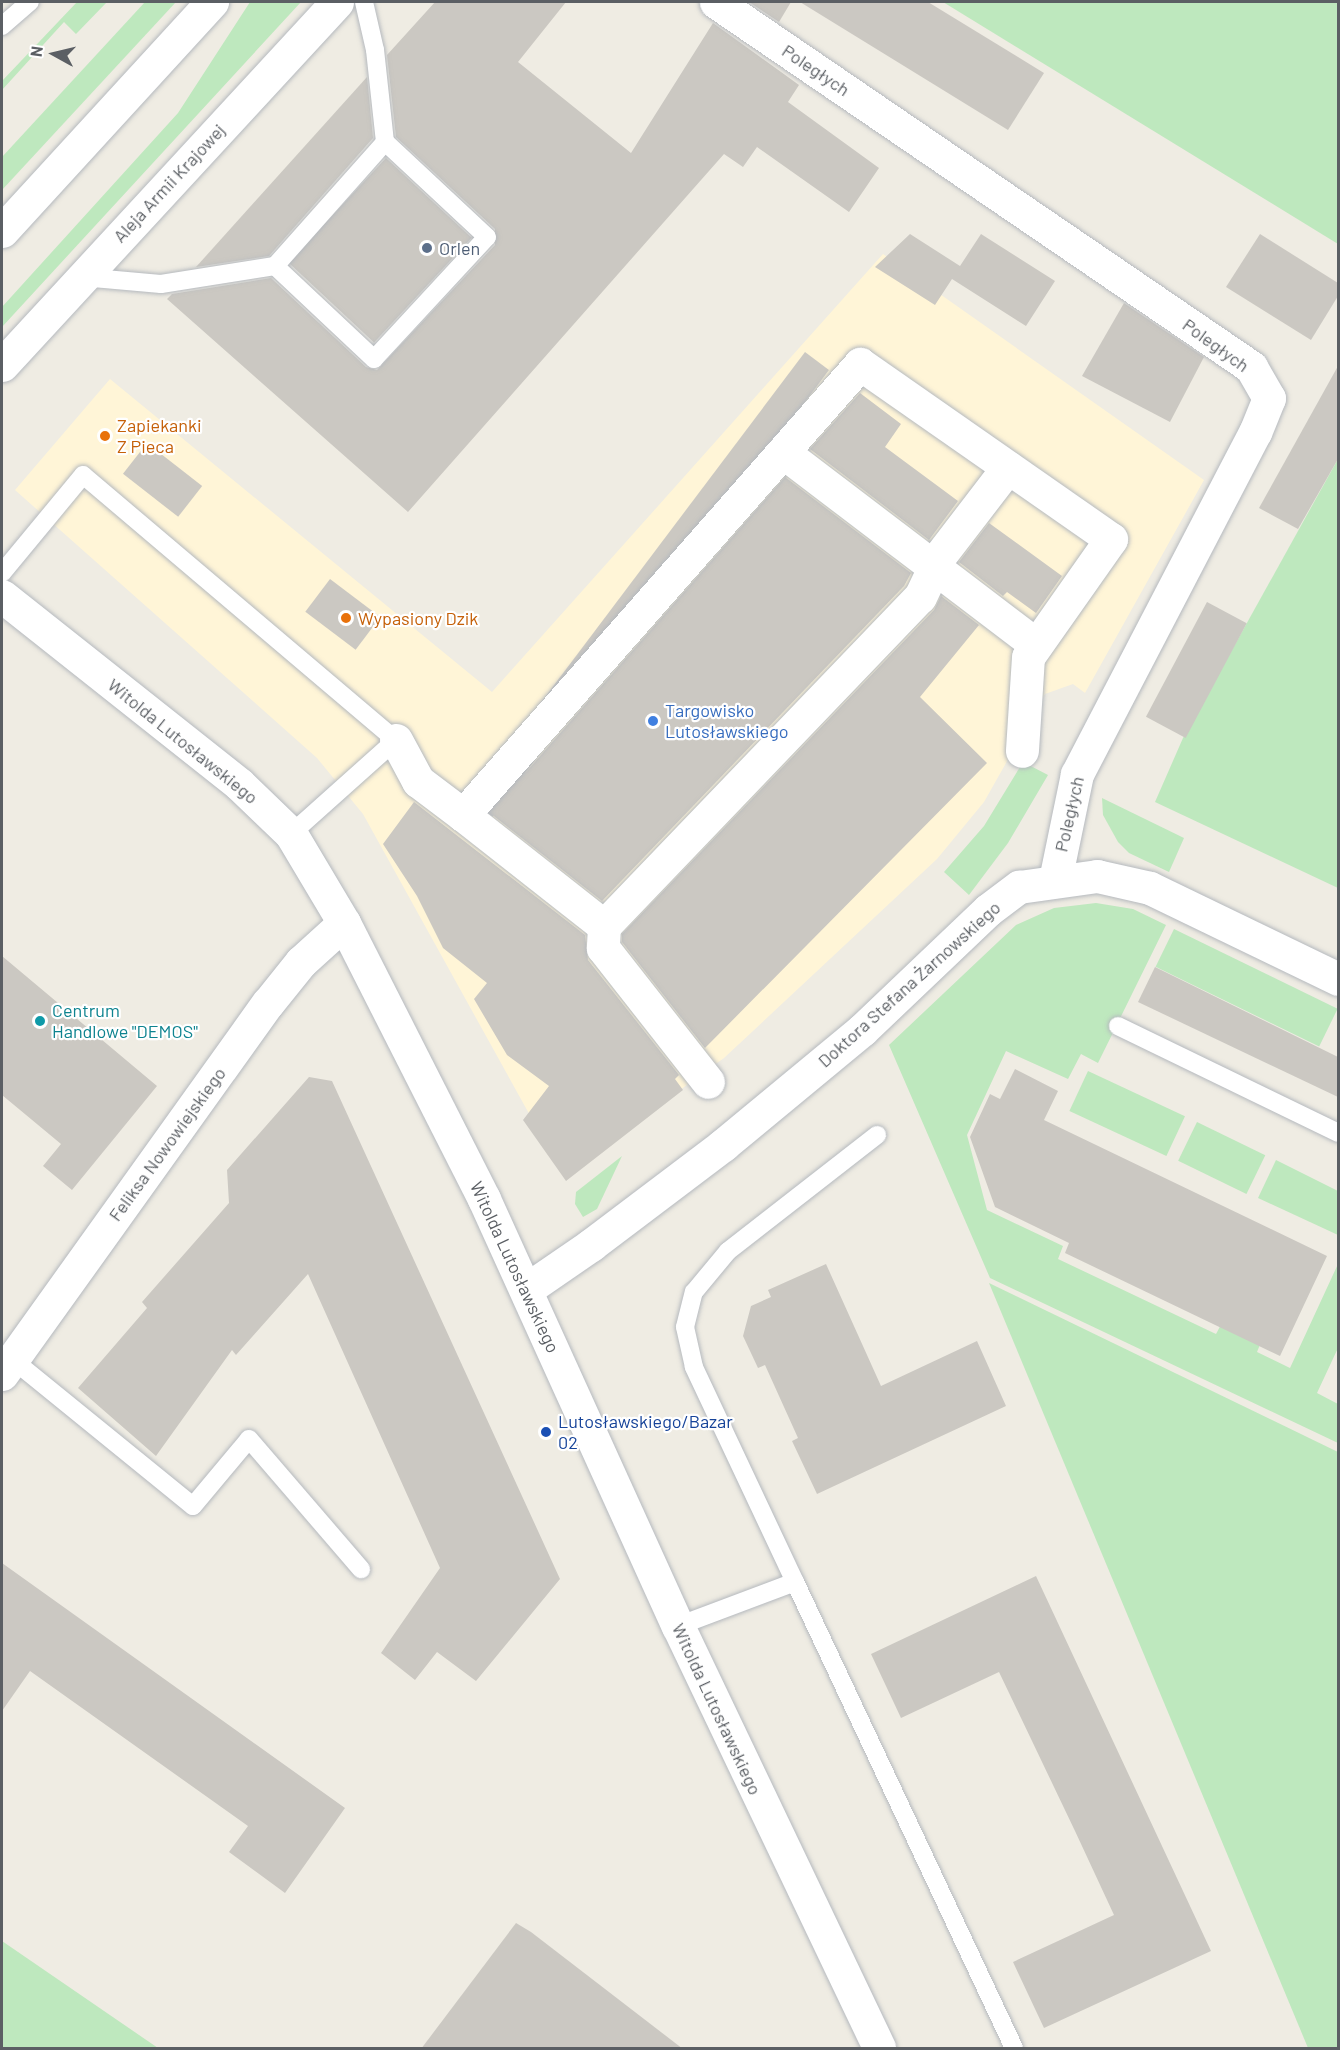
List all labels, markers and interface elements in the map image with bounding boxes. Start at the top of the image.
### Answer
north arrow [24,24,84,84]
street label: Poległych [778,40,854,100]
text: N [26,45,46,58]
street label: Aleja Armii Krajowej [108,119,230,247]
place label: Orlen [439,237,480,259]
marker: Orlen [420,241,434,255]
street label: Poległych [1179,314,1253,376]
place label: Zapiekanki Z Pieca [117,415,202,458]
marker: Zapiekanki Z Pieca [98,429,112,443]
place label: Wypasiony Dzik [358,607,478,629]
marker: Wypasiony Dzik [339,611,353,625]
street label: Witolda Lutosławskiego [104,674,262,808]
place label: Targowisko Lutosławskiego [665,700,789,742]
marker: Targowisko Lutosławskiego [646,714,660,728]
street label: Poległych [1050,774,1088,854]
street label: Doktora Stefana Żarnowskiego [813,896,1005,1072]
place label: Centrum Handlowe "DEMOS" [52,1000,198,1042]
marker: Centrum Handlowe "DEMOS" [33,1014,47,1028]
street label: Feliksa Nowowiejskiego [104,1063,230,1225]
street label: Witolda Lutosławskiego [466,1178,564,1356]
place label: Lutosławskiego/Bazar 02 [558,1411,733,1454]
marker: Lutosławskiego/Bazar 02 [539,1425,553,1439]
street label: Witolda Lutosławskiego [668,1620,766,1798]

